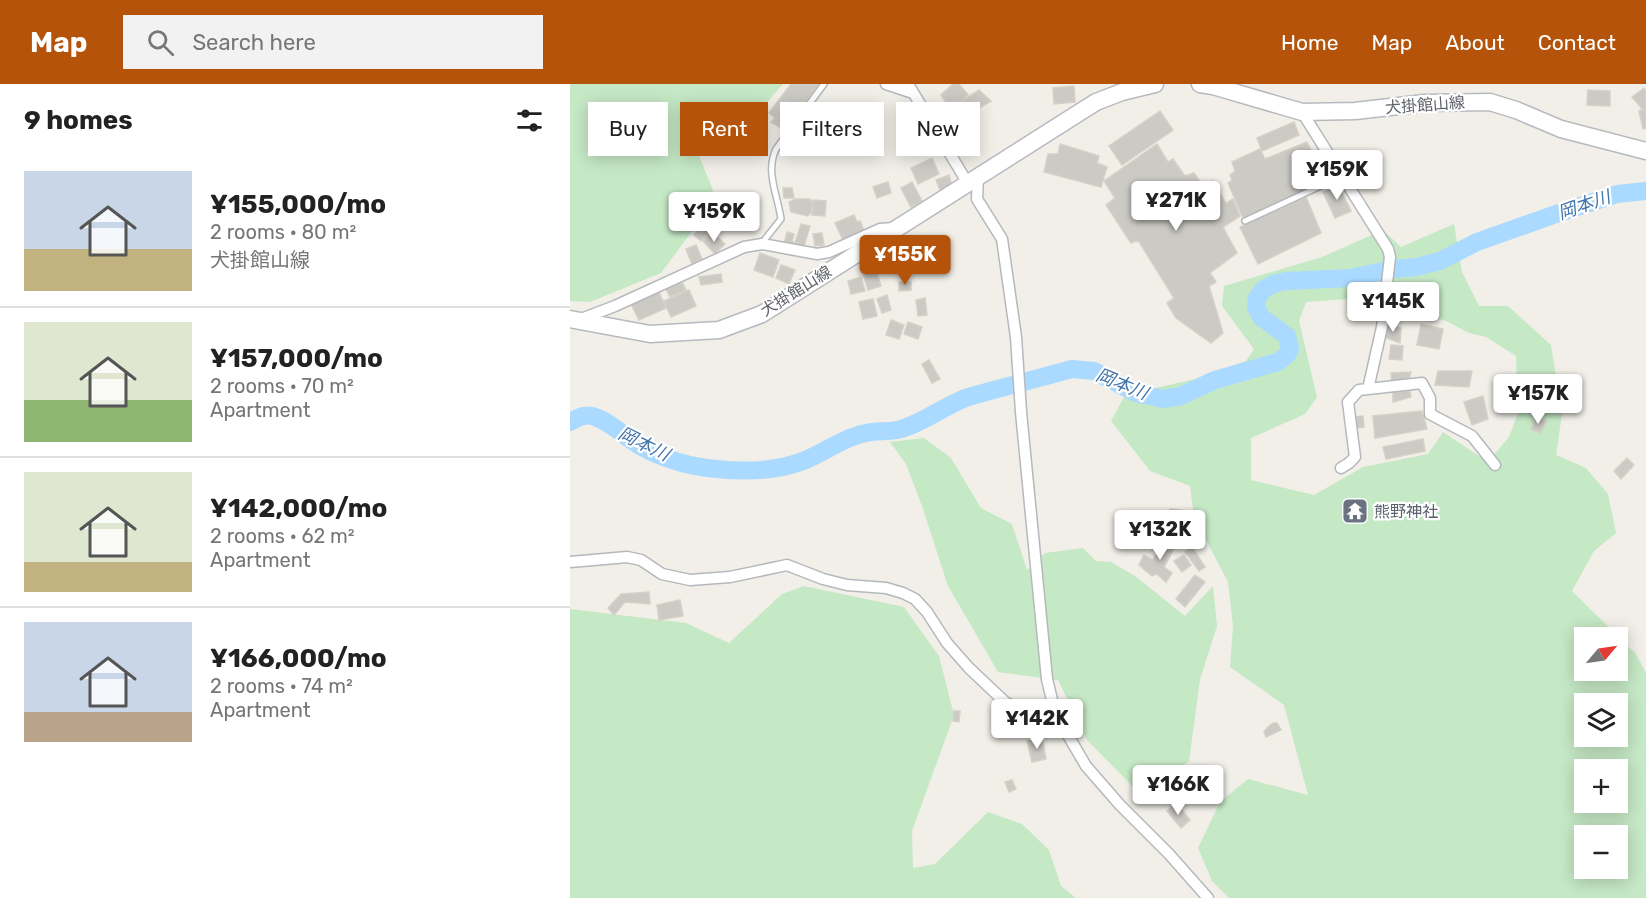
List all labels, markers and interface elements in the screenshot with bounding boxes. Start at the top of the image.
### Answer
search box [123,15,543,69]
text: Map [30,26,87,59]
icon: search [144,26,177,59]
text: Search here [192,29,316,56]
text: Home [1281,30,1338,55]
text: Map [1371,30,1412,55]
text: About [1445,30,1505,55]
text: Contact [1538,30,1616,55]
street label: 犬掛館山線 [1384,93,1466,117]
chip: Buy [588,102,668,156]
chip: Rent [680,102,768,156]
chip: Filters [780,102,884,156]
chip: New [896,102,980,156]
icon: filters [513,104,546,137]
text: 9 homes [24,105,133,136]
pin: ¥159K [1295,150,1379,201]
text: ¥159K [1306,157,1368,181]
pin: ¥271K [1134,181,1218,232]
water label: 岡本川 [1555,185,1615,224]
text: ¥271K [1145,188,1207,212]
text: ¥155,000/mo [210,189,386,220]
pin: ¥159K [672,192,756,243]
icon: home [72,195,144,267]
text: ¥159K [683,199,745,223]
text: 2 rooms · 80 m² [210,220,356,244]
pin: ¥155K [863,235,947,286]
text: ¥155K [874,242,936,266]
text: 犬掛館山線 [210,248,310,272]
street label: 犬掛館山線 [757,262,835,320]
pin: ¥145K [1351,282,1435,333]
text: ¥145K [1361,289,1425,313]
text: ¥157,000/mo [210,343,383,374]
icon: home [72,346,144,418]
water label: 岡本川 [1093,364,1153,405]
text: 2 rooms · 70 m² [210,374,354,398]
pin: ¥157K [1496,374,1580,425]
text: ¥157K [1507,381,1569,405]
text: Apartment [210,398,311,422]
water label: 岡本川 [615,422,675,467]
text: ¥142,000/mo [210,493,387,524]
icon: home [72,496,144,568]
temple icon: 熊野神社 [1340,496,1370,526]
place label: 熊野神社 [1374,502,1438,521]
pin: ¥132K [1118,510,1202,561]
text: ¥132K [1128,517,1192,541]
text: 2 rooms · 62 m² [210,524,355,548]
text: Apartment [210,548,311,572]
north arrow [1574,627,1628,681]
map controls [1574,627,1628,879]
text: ¥166,000/mo [210,643,387,674]
icon: home [72,646,144,718]
text: 2 rooms · 74 m² [210,674,353,698]
button: layers [1574,693,1628,747]
text: Apartment [210,698,311,722]
pin: ¥142K [995,699,1079,750]
text: ¥142K [1005,706,1069,730]
button: + [1574,759,1628,813]
pin: ¥166K [1136,765,1220,816]
text: ¥166K [1146,772,1210,796]
button: − [1574,825,1628,879]

